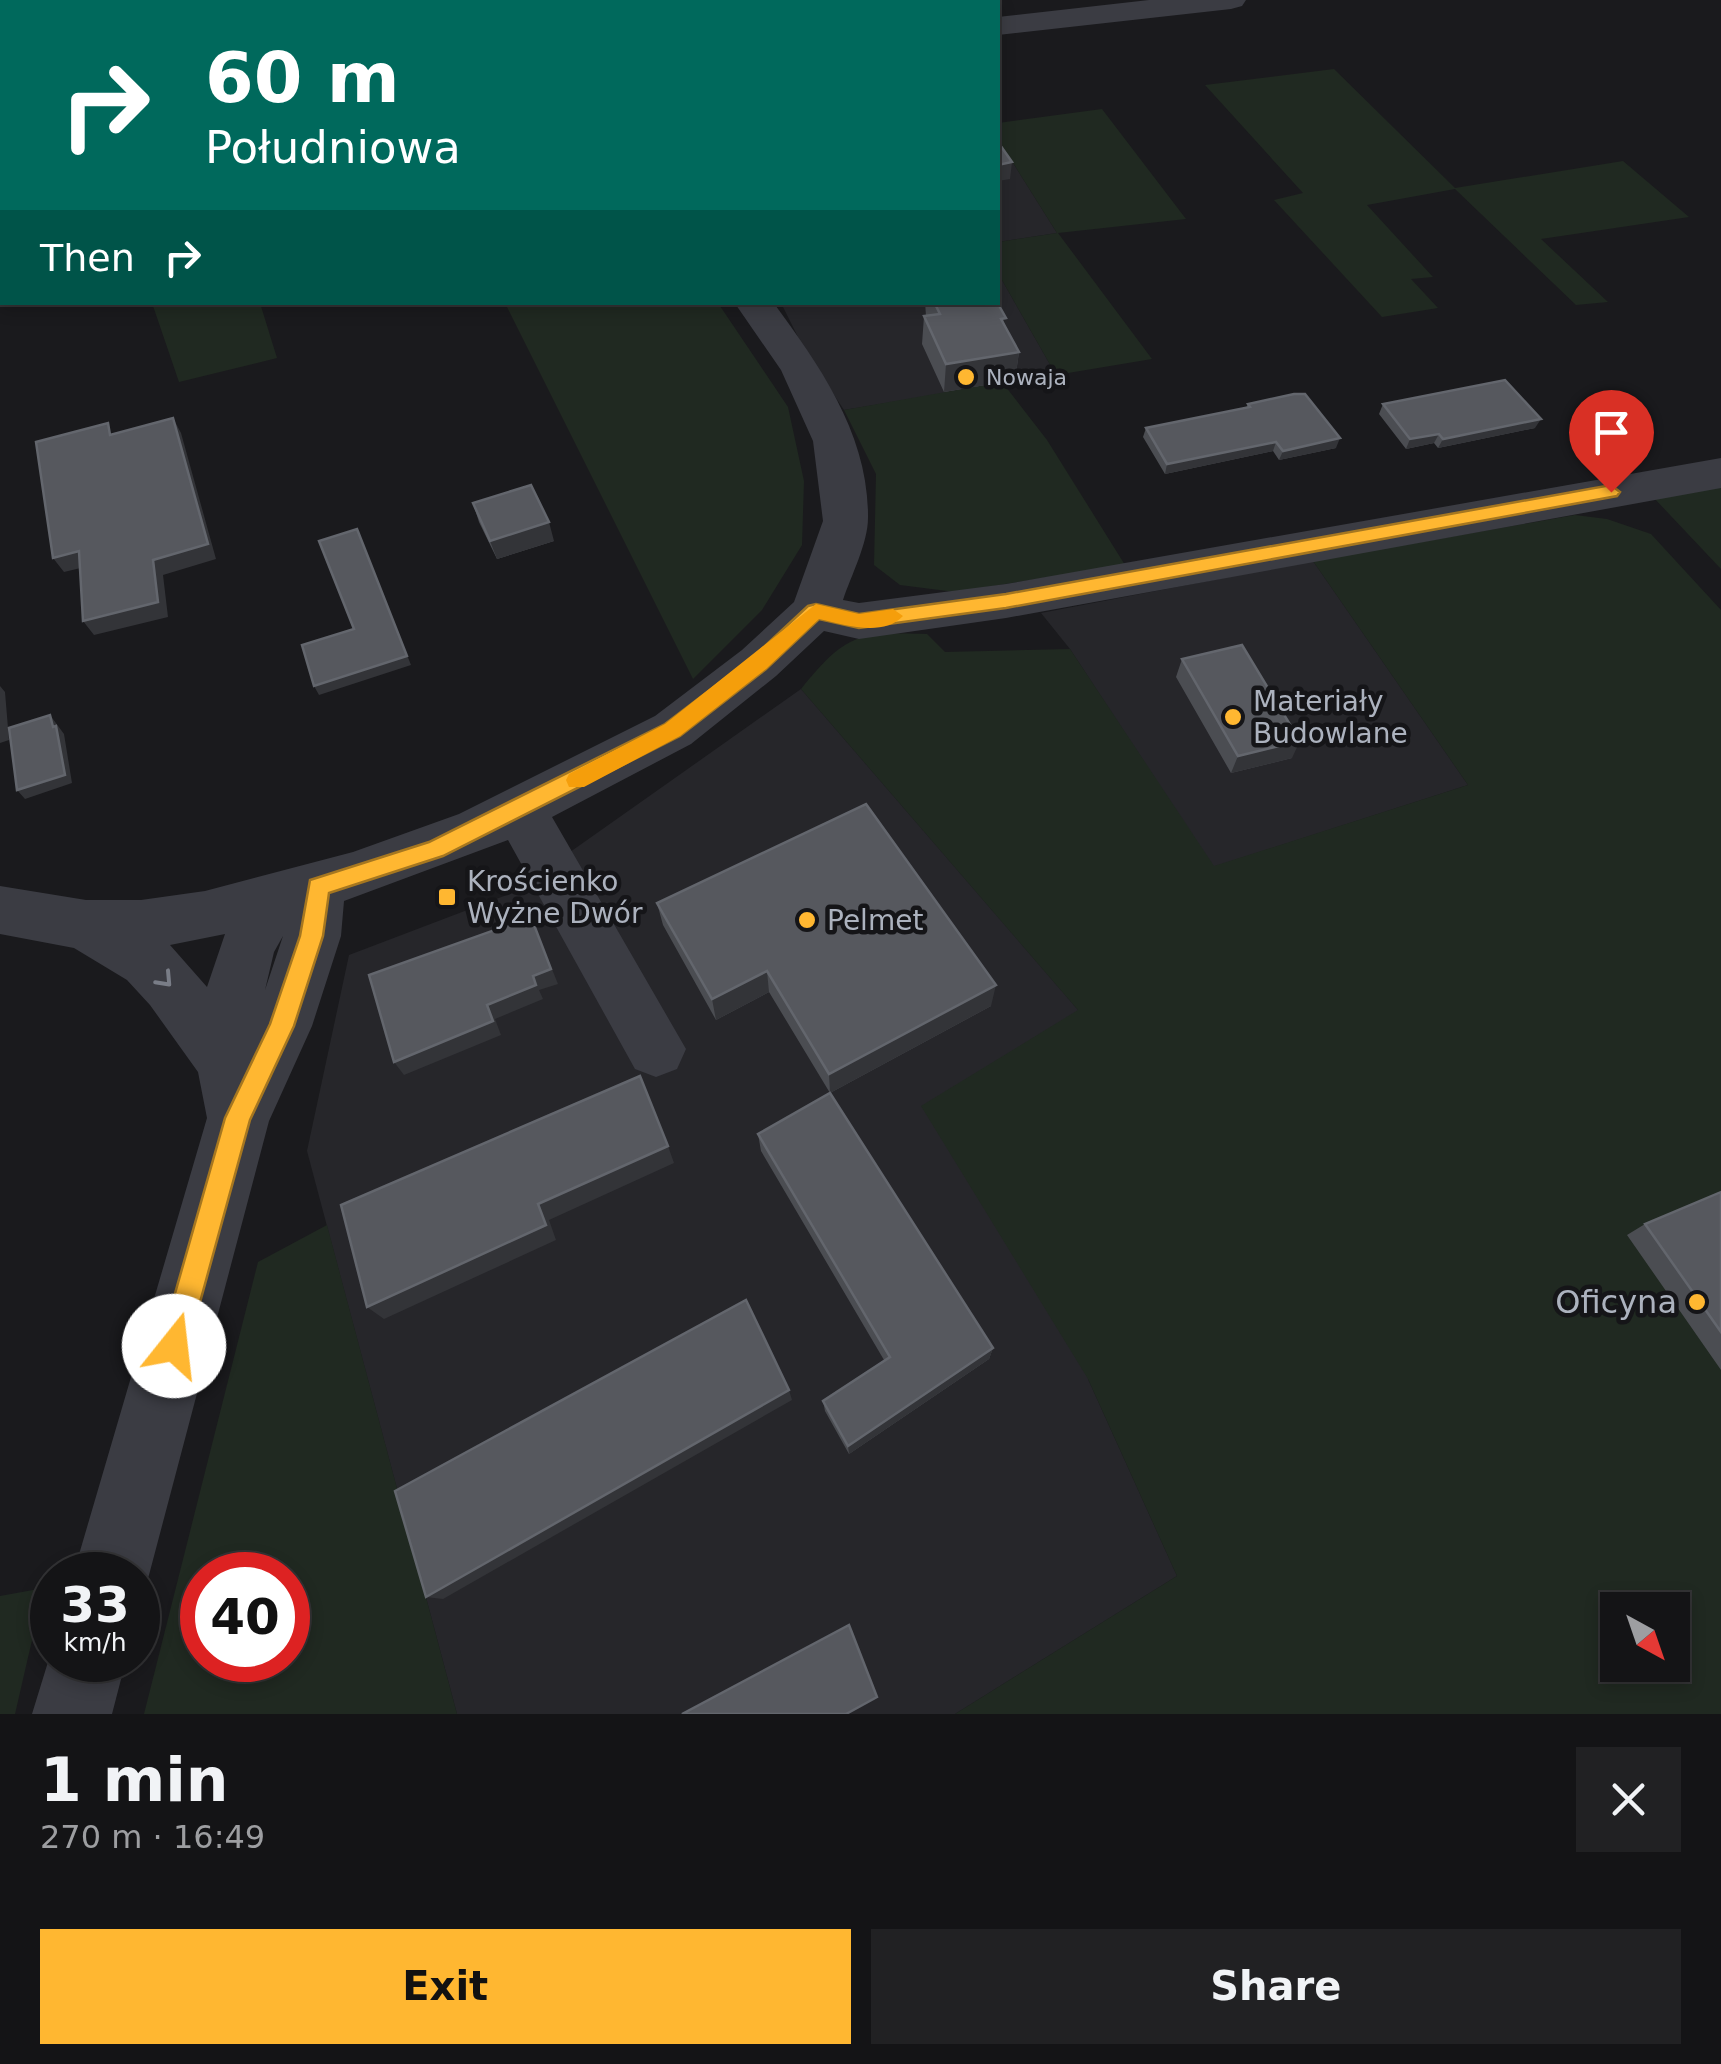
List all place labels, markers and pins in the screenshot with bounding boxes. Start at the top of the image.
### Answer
place label: Nowaja [986,365,1067,390]
marker: Nowaja [955,366,977,388]
pin [1569,390,1654,493]
place label: Materiały Budowlane [1253,685,1408,750]
marker: Materiały Budowlane [1222,706,1244,728]
place label: Krościenko Wyżne Dwór [467,865,643,930]
marker: Krościenko Wyżne Dwór [436,886,458,908]
place label: Pelmet [827,904,923,937]
marker: Pelmet [796,909,818,931]
place label: Oficyna [1555,1283,1677,1321]
marker: Oficyna [1686,1291,1708,1313]

